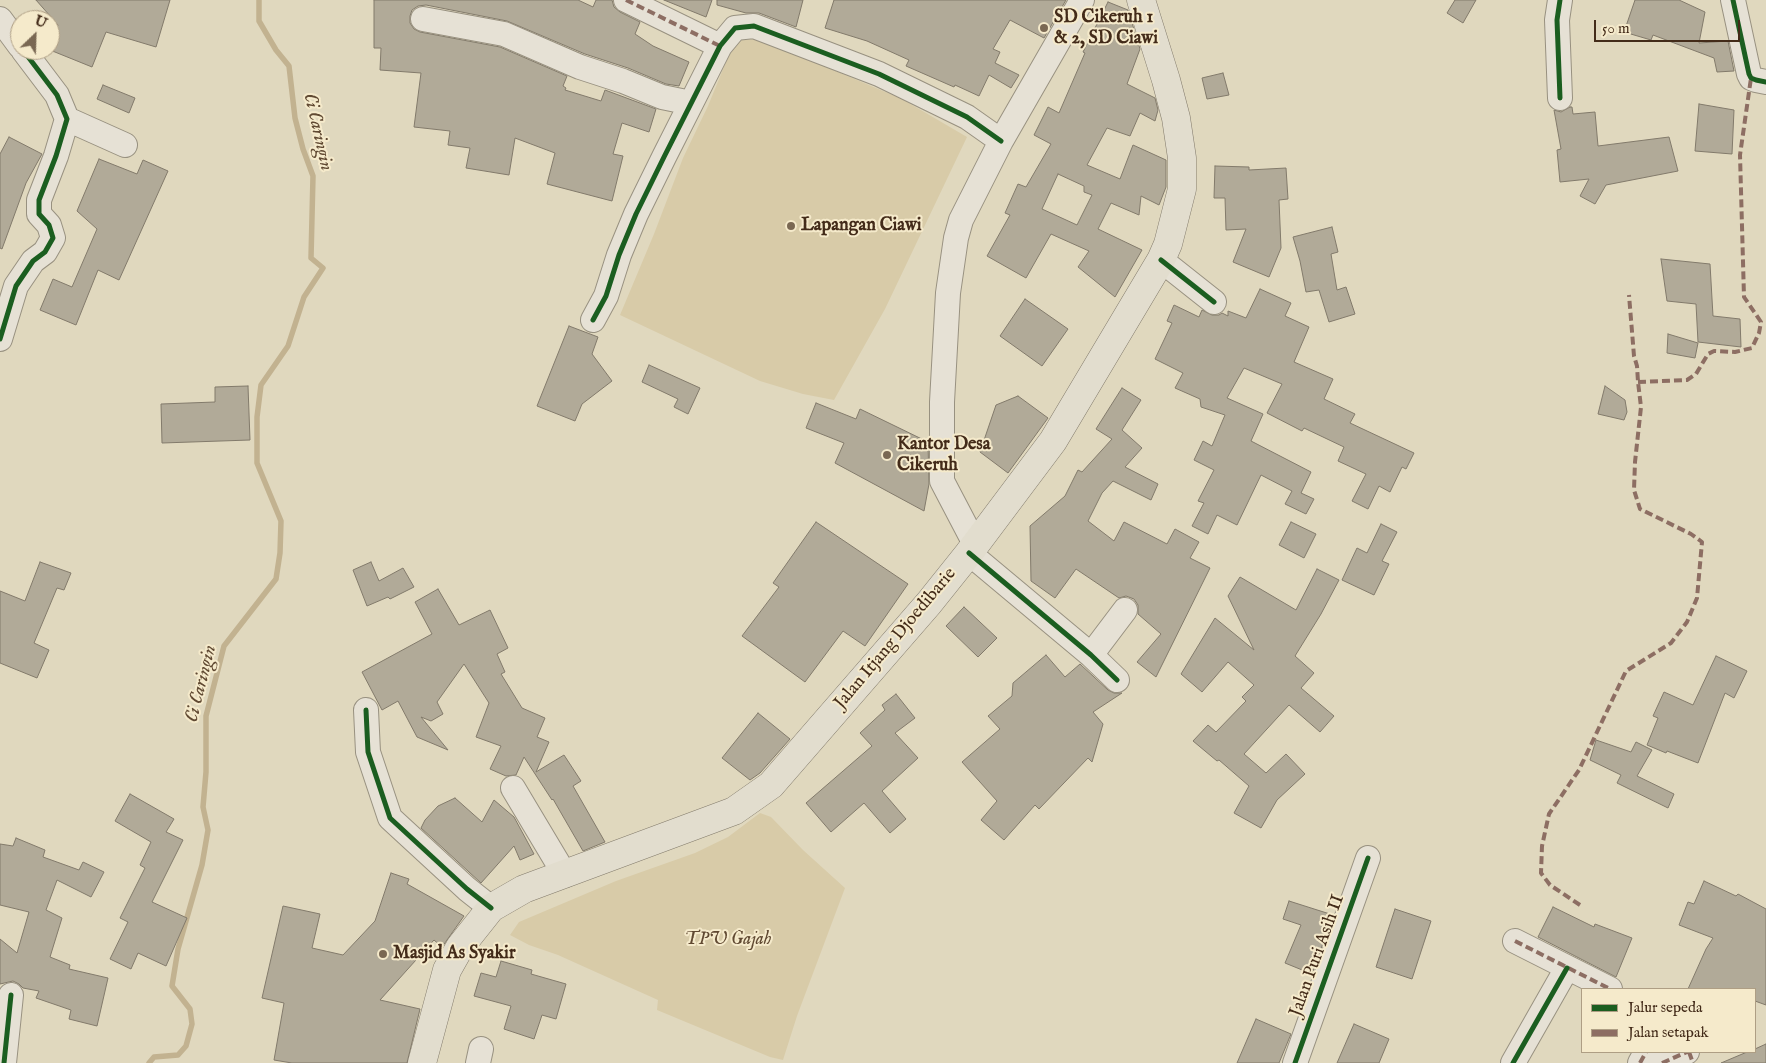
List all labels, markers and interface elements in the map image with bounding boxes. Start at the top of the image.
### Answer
place label: SD Cikeruh 1 & 2, SD Ciawi [1054,7,1158,50]
north arrow [10,10,60,60]
scale bar [1596,10,1742,42]
text: U [32,12,50,33]
text: 50 m [1602,19,1630,38]
marker: SD Cikeruh 1 & 2, SD Ciawi [1038,22,1050,34]
water label: Ci Caringin [297,91,337,173]
place label: Lapangan Ciawi [801,215,922,237]
marker: Lapangan Ciawi [785,220,797,232]
place label: Kantor Desa Cikeruh [897,434,990,476]
marker: Kantor Desa Cikeruh [881,449,893,461]
street label: Jalan Itjang Djoedibarie [831,564,961,714]
water label: Ci Caringin [181,643,223,725]
street label: Jalan Puri Asih II [1286,892,1350,1020]
park label: TPU Gajah [685,929,771,951]
place label: Masjid As Syakir [393,943,516,965]
marker: Masjid As Syakir [377,948,389,960]
legend [1581,988,1756,1053]
text: Jalur sepeda [1628,998,1702,1017]
text: Jalan setapak [1628,1023,1709,1042]

